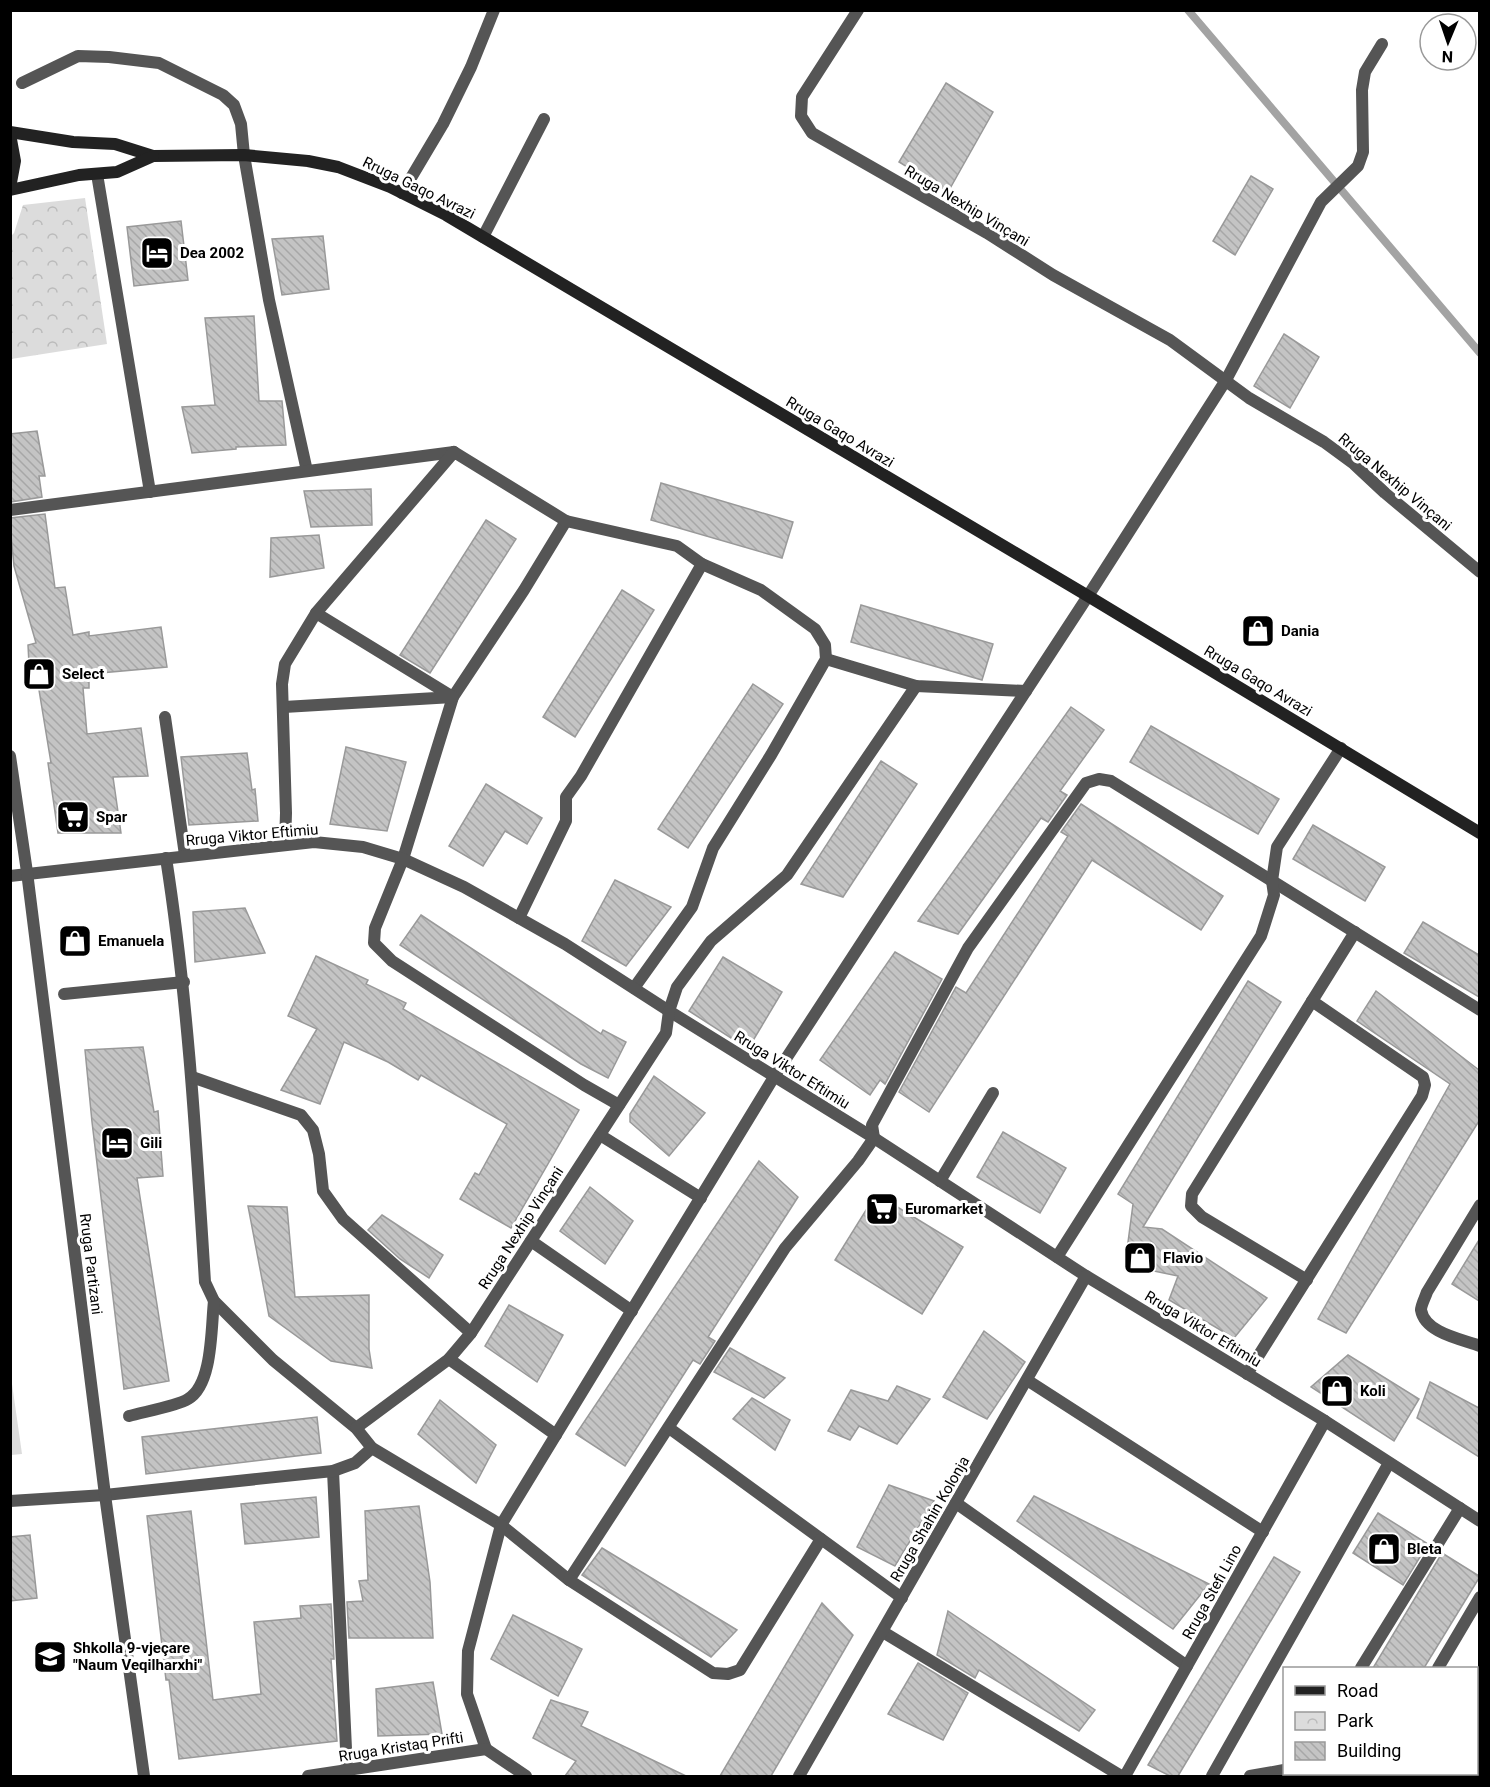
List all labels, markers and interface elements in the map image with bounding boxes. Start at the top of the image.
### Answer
north arrow [1418,12,1478,72]
text: N [1442,47,1453,66]
street label: Rruga Gaqo Avrazi [360,153,478,223]
street label: Rruga Nexhip Vinçani [901,162,1033,250]
hotel icon: Dea 2002 [139,235,175,271]
place label: Dea 2002 [180,244,244,262]
street label: Rruga Gaqo Avrazi [783,393,897,471]
street label: Rruga Nexhip Vinçani [1335,429,1455,535]
shop icon: Dania [1240,613,1276,649]
place label: Dania [1281,622,1319,640]
street label: Rruga Gaqo Avrazi [1201,642,1315,720]
shop icon: Select [21,656,57,692]
place label: Select [62,665,104,683]
supermarket icon: Spar [55,799,91,835]
place label: Spar [96,808,128,826]
street label: Rruga Viktor Eftimiu [185,820,319,850]
shop icon: Emanuela [57,923,93,959]
place label: Emanuela [98,932,164,950]
street label: Rruga Viktor Eftimiu [731,1027,853,1113]
hotel icon: Gili [99,1125,135,1161]
place label: Gili [140,1134,162,1152]
street label: Rruga Nexhip Vinçani [475,1163,567,1293]
supermarket icon: Euromarket [864,1191,900,1227]
place label: Euromarket [905,1200,983,1218]
street label: Rruga Partizani [76,1212,106,1316]
shop icon: Flavio [1122,1240,1158,1276]
place label: Flavio [1163,1249,1203,1267]
street label: Rruga Viktor Eftimiu [1141,1287,1265,1371]
shop icon: Koli [1319,1373,1355,1409]
place label: Koli [1360,1382,1386,1400]
street label: Rruga Shahin Kolonja [887,1453,973,1585]
shop icon: Bleta [1366,1531,1402,1567]
place label: Bleta [1407,1540,1442,1558]
street label: Rruga Stefi Lino [1179,1542,1245,1642]
school or university icon: Shkolla 9-vjeçare "Naum Veqilharxhi" [32,1639,68,1675]
place label: Shkolla 9-vjeçare "Naum Veqilharxhi" [73,1639,202,1674]
legend [1283,1667,1478,1775]
text: Road [1337,1680,1378,1701]
text: Park [1337,1710,1374,1731]
street label: Rruga Kristaq Prifti [337,1728,465,1766]
text: Building [1337,1740,1401,1761]

